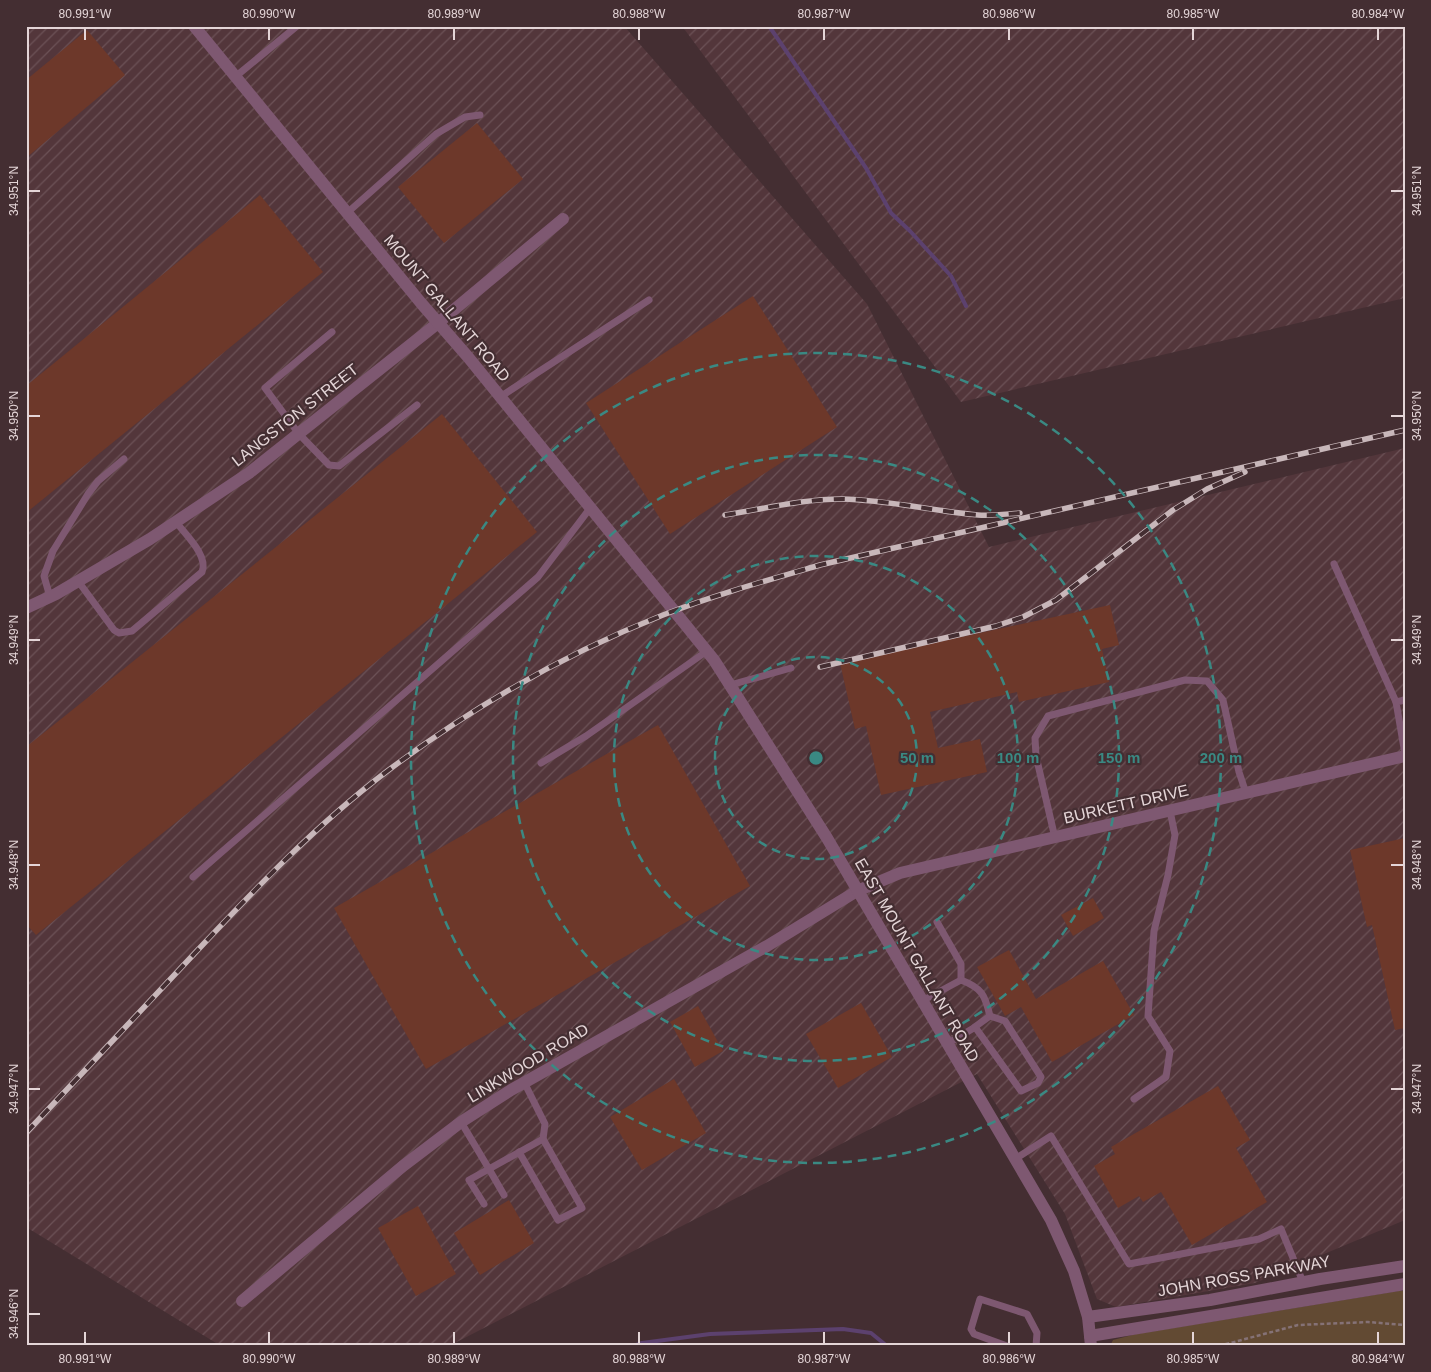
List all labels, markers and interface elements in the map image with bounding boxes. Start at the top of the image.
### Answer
text: 80.991°W [59,7,112,21]
text: 80.990°W [243,7,296,21]
text: 80.989°W [428,7,481,21]
text: 80.988°W [613,7,666,21]
text: 80.987°W [798,7,851,21]
text: 80.986°W [983,7,1036,21]
text: 80.985°W [1167,7,1220,21]
text: 80.984°W [1352,7,1405,21]
text: 34.951°N [7,166,21,216]
text: 34.951°N [1410,166,1424,216]
street label: MOUNT GALLANT ROAD [381,231,513,385]
street label: LANGSTON STREET [229,360,362,470]
text: 34.950°N [7,391,21,441]
text: 34.950°N [1410,391,1424,441]
text: 34.949°N [7,615,21,665]
text: 34.949°N [1410,615,1424,665]
centre of rings [807,749,825,767]
text: 50 m [900,749,934,766]
text: 100 m [997,749,1039,766]
text: 150 m [1098,749,1140,766]
text: 200 m [1200,749,1242,766]
street label: BURKETT DRIVE [1062,781,1190,827]
text: 34.948°N [7,840,21,890]
text: 34.948°N [1410,840,1424,890]
street label: EAST MOUNT GALLANT ROAD [852,855,982,1065]
street label: LINKWOOD ROAD [465,1020,591,1106]
text: 34.947°N [7,1064,21,1114]
text: 34.947°N [1410,1064,1424,1114]
street label: JOHN ROSS PARKWAY [1156,1252,1332,1300]
text: 34.946°N [7,1289,21,1339]
text: 80.991°W [59,1352,112,1366]
text: 80.990°W [243,1352,296,1366]
text: 80.989°W [428,1352,481,1366]
text: 80.988°W [613,1352,666,1366]
text: 80.987°W [798,1352,851,1366]
text: 80.986°W [983,1352,1036,1366]
text: 80.985°W [1167,1352,1220,1366]
text: 80.984°W [1352,1352,1405,1366]

